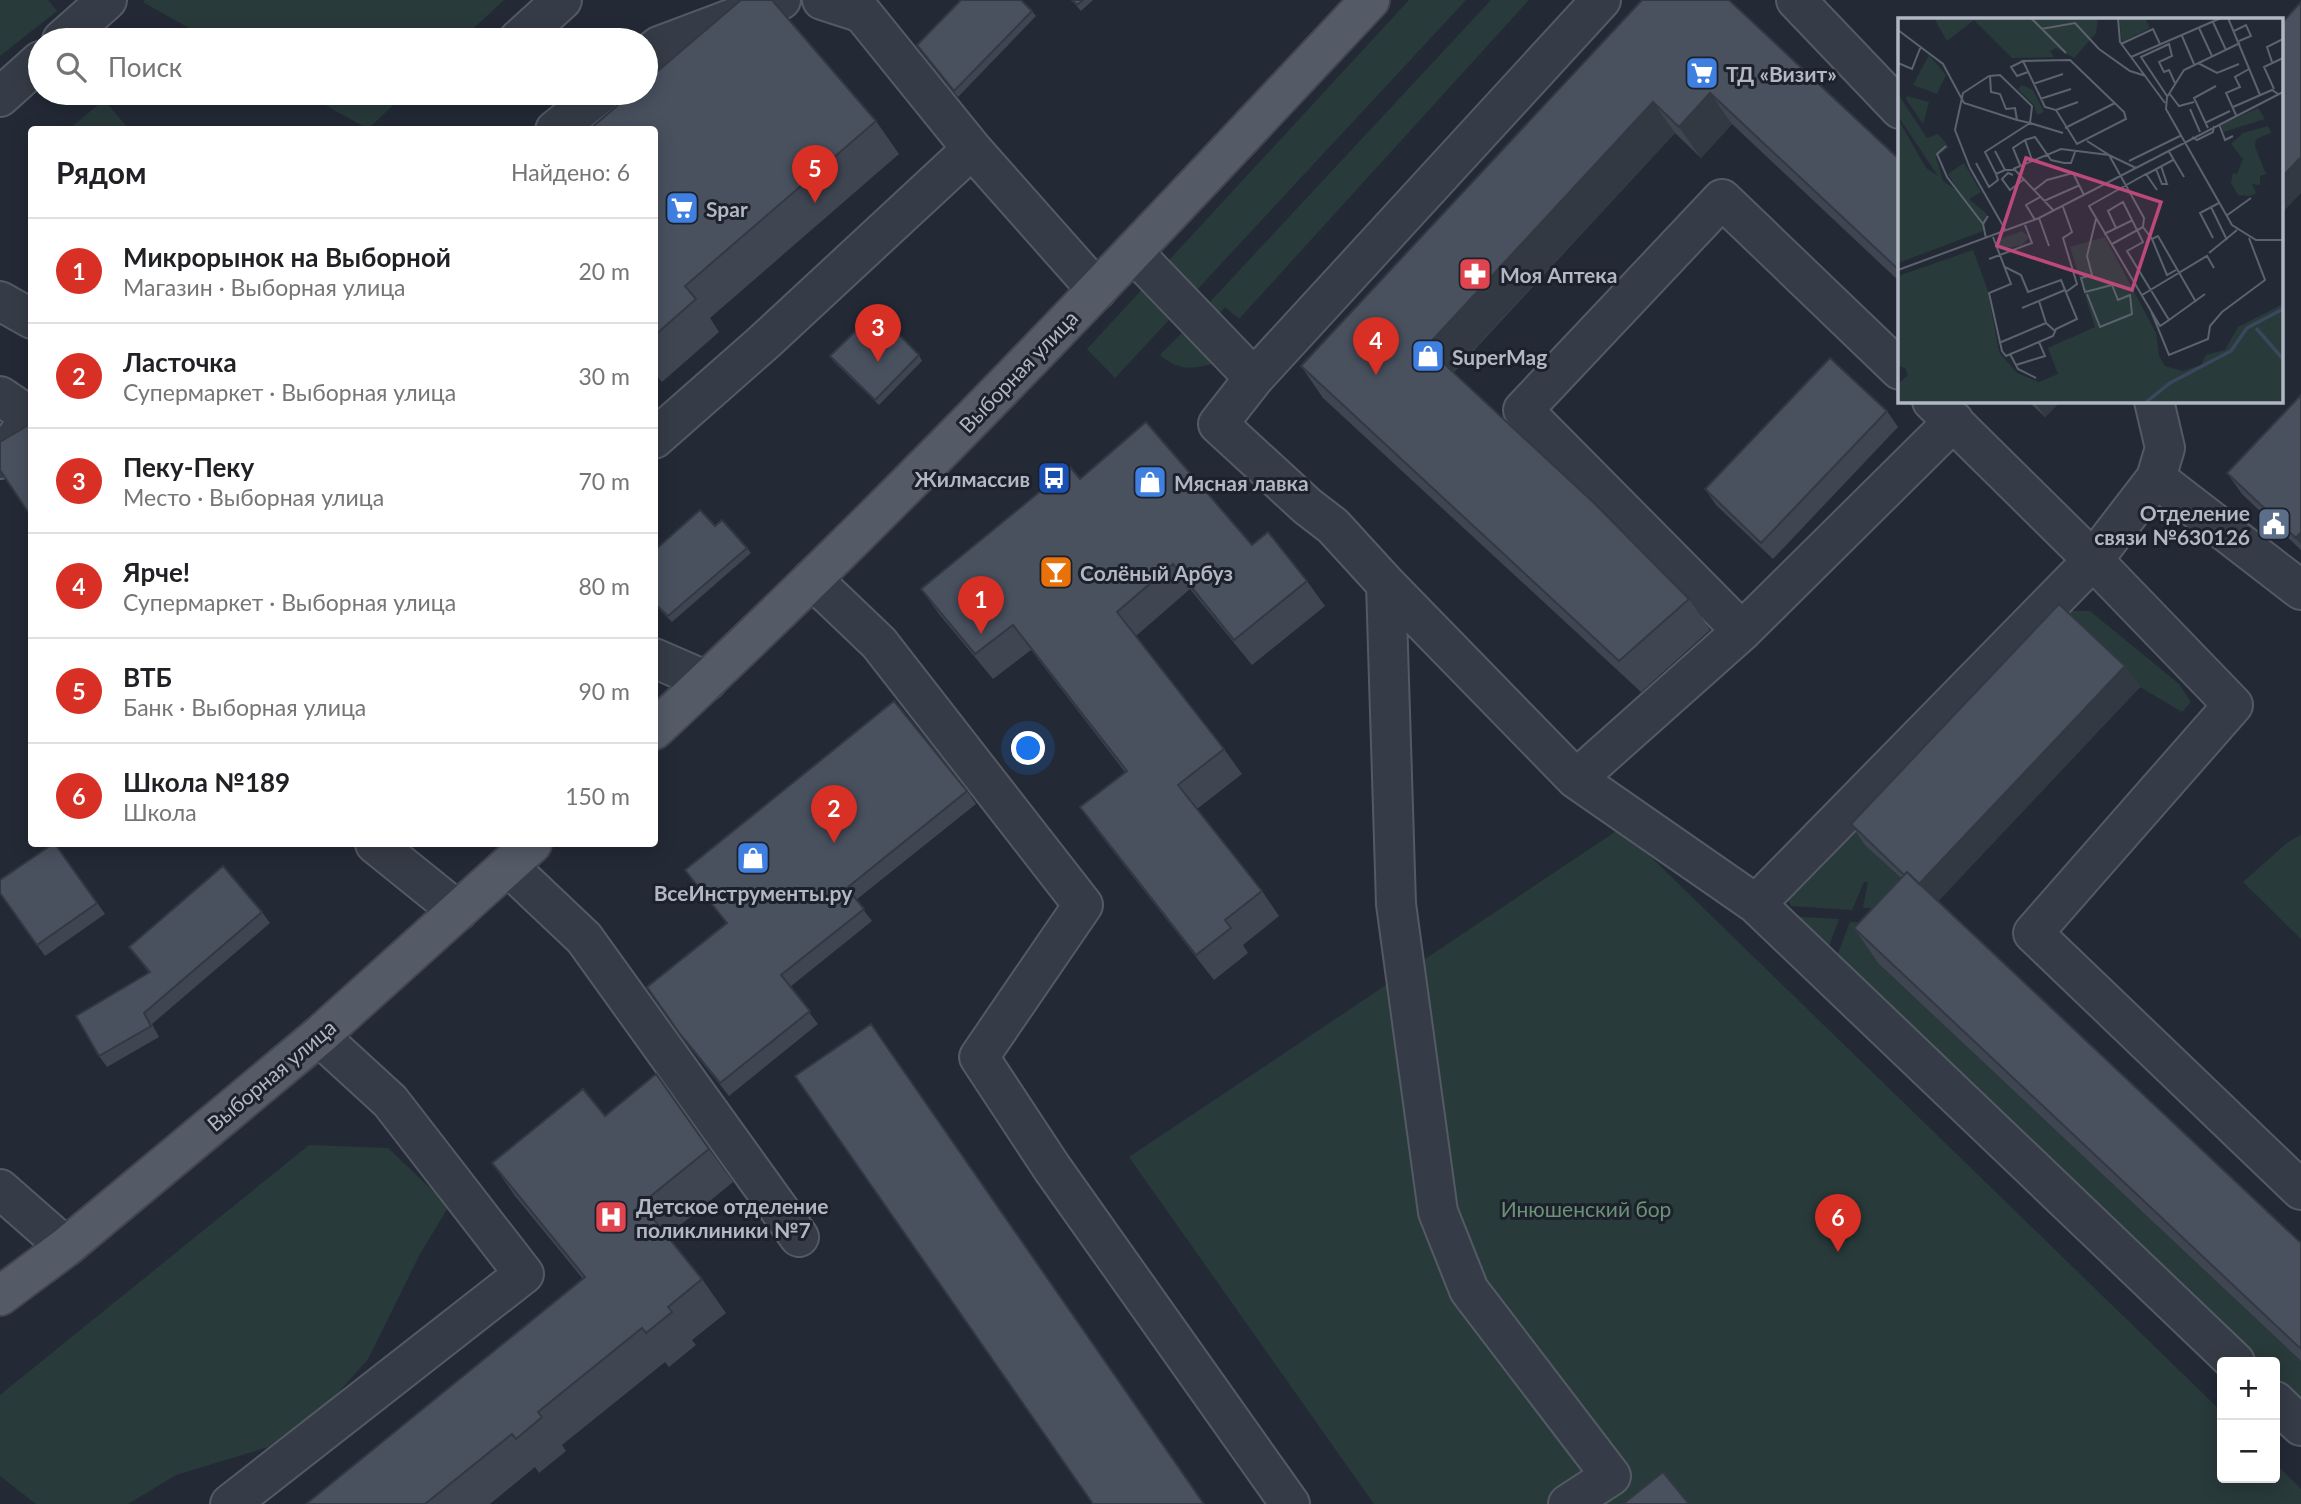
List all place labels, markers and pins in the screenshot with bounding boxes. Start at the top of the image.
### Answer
supermarket icon: ТД «Визит» [1683,54,1721,92]
place label: ТД «Визит» [1726,61,1837,86]
pin: 5 [792,145,838,203]
supermarket icon: Spar [663,189,701,227]
place label: Spar [706,196,748,221]
pharmacy icon: Моя Аптека [1456,255,1494,293]
place label: Моя Аптека [1500,262,1617,287]
pin: 3 [855,304,901,362]
pin: 4 [1353,317,1399,375]
shop icon: SuperMag [1409,337,1447,375]
place label: SuperMag [1452,344,1547,369]
bus stop icon: Жилмассив [1035,459,1073,497]
shop icon: Мясная лавка [1131,463,1169,501]
place label: Жилмассив [914,466,1030,491]
place label: Мясная лавка [1174,470,1309,495]
place label: Отделение связи №630126 [2094,500,2250,549]
public building icon: Отделение связи №630126 [2255,505,2293,543]
bar icon: Солёный Арбуз [1037,553,1075,591]
place label: Солёный Арбуз [1080,560,1233,585]
pin: 1 [958,576,1004,634]
pin: 2 [811,785,857,843]
shop icon: ВсеИнструменты.ру [734,839,772,877]
place label: ВсеИнструменты.ру [654,880,853,905]
place label: Детское отделение поликлиники №7 [636,1193,829,1242]
pin: 6 [1815,1194,1861,1252]
hospital icon: Детское отделение поликлиники №7 [592,1198,630,1236]

